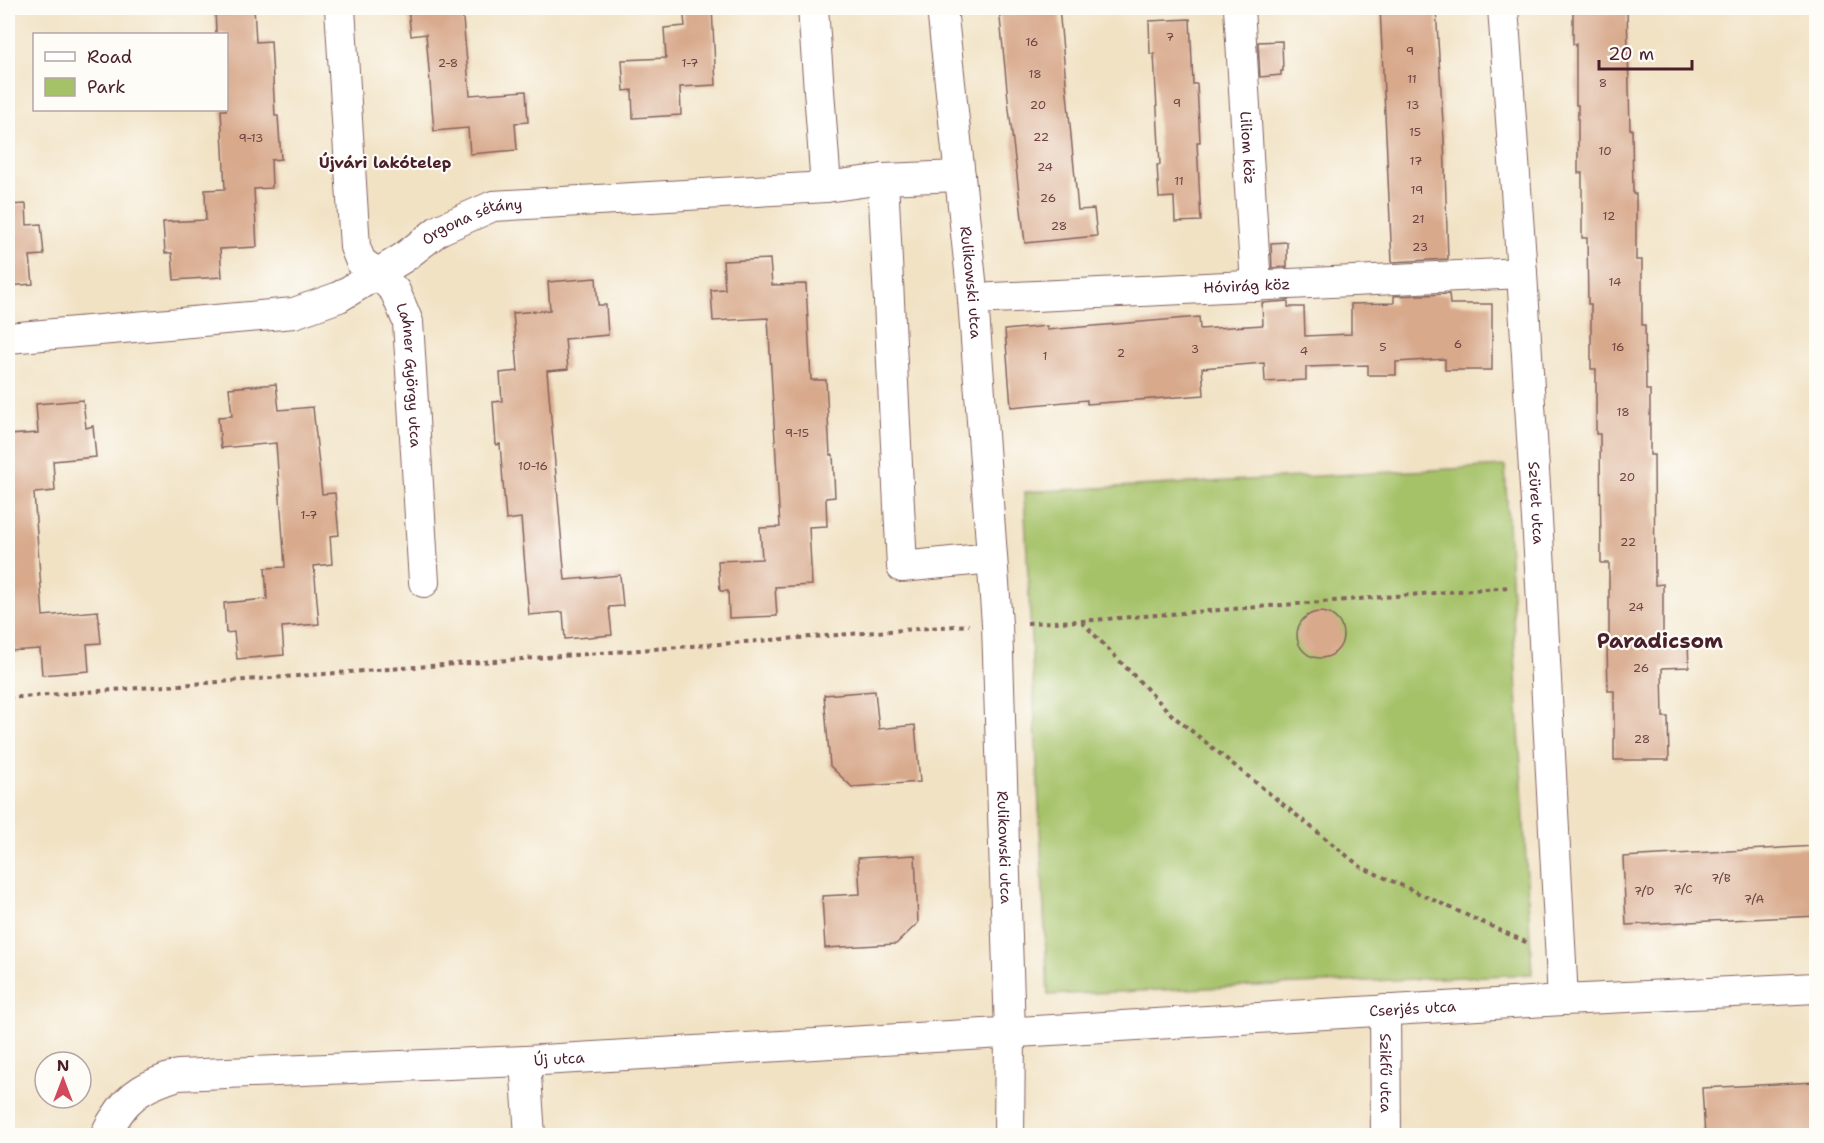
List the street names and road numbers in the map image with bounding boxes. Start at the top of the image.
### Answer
street label: Liliom köz [1235,111,1260,185]
street label: Orgona sétány [418,194,523,250]
street label: Rulikowski utca [955,225,986,340]
street label: Hóvirág köz [1203,274,1291,298]
street label: Lahner György utca [391,300,426,449]
street label: Szüret utca [1524,461,1549,546]
street label: Rulikowski utca [992,790,1016,905]
street label: Cserjés utca [1369,996,1457,1021]
street label: Szikfű utca [1375,1033,1396,1113]
street label: Új utca [533,1047,586,1070]

